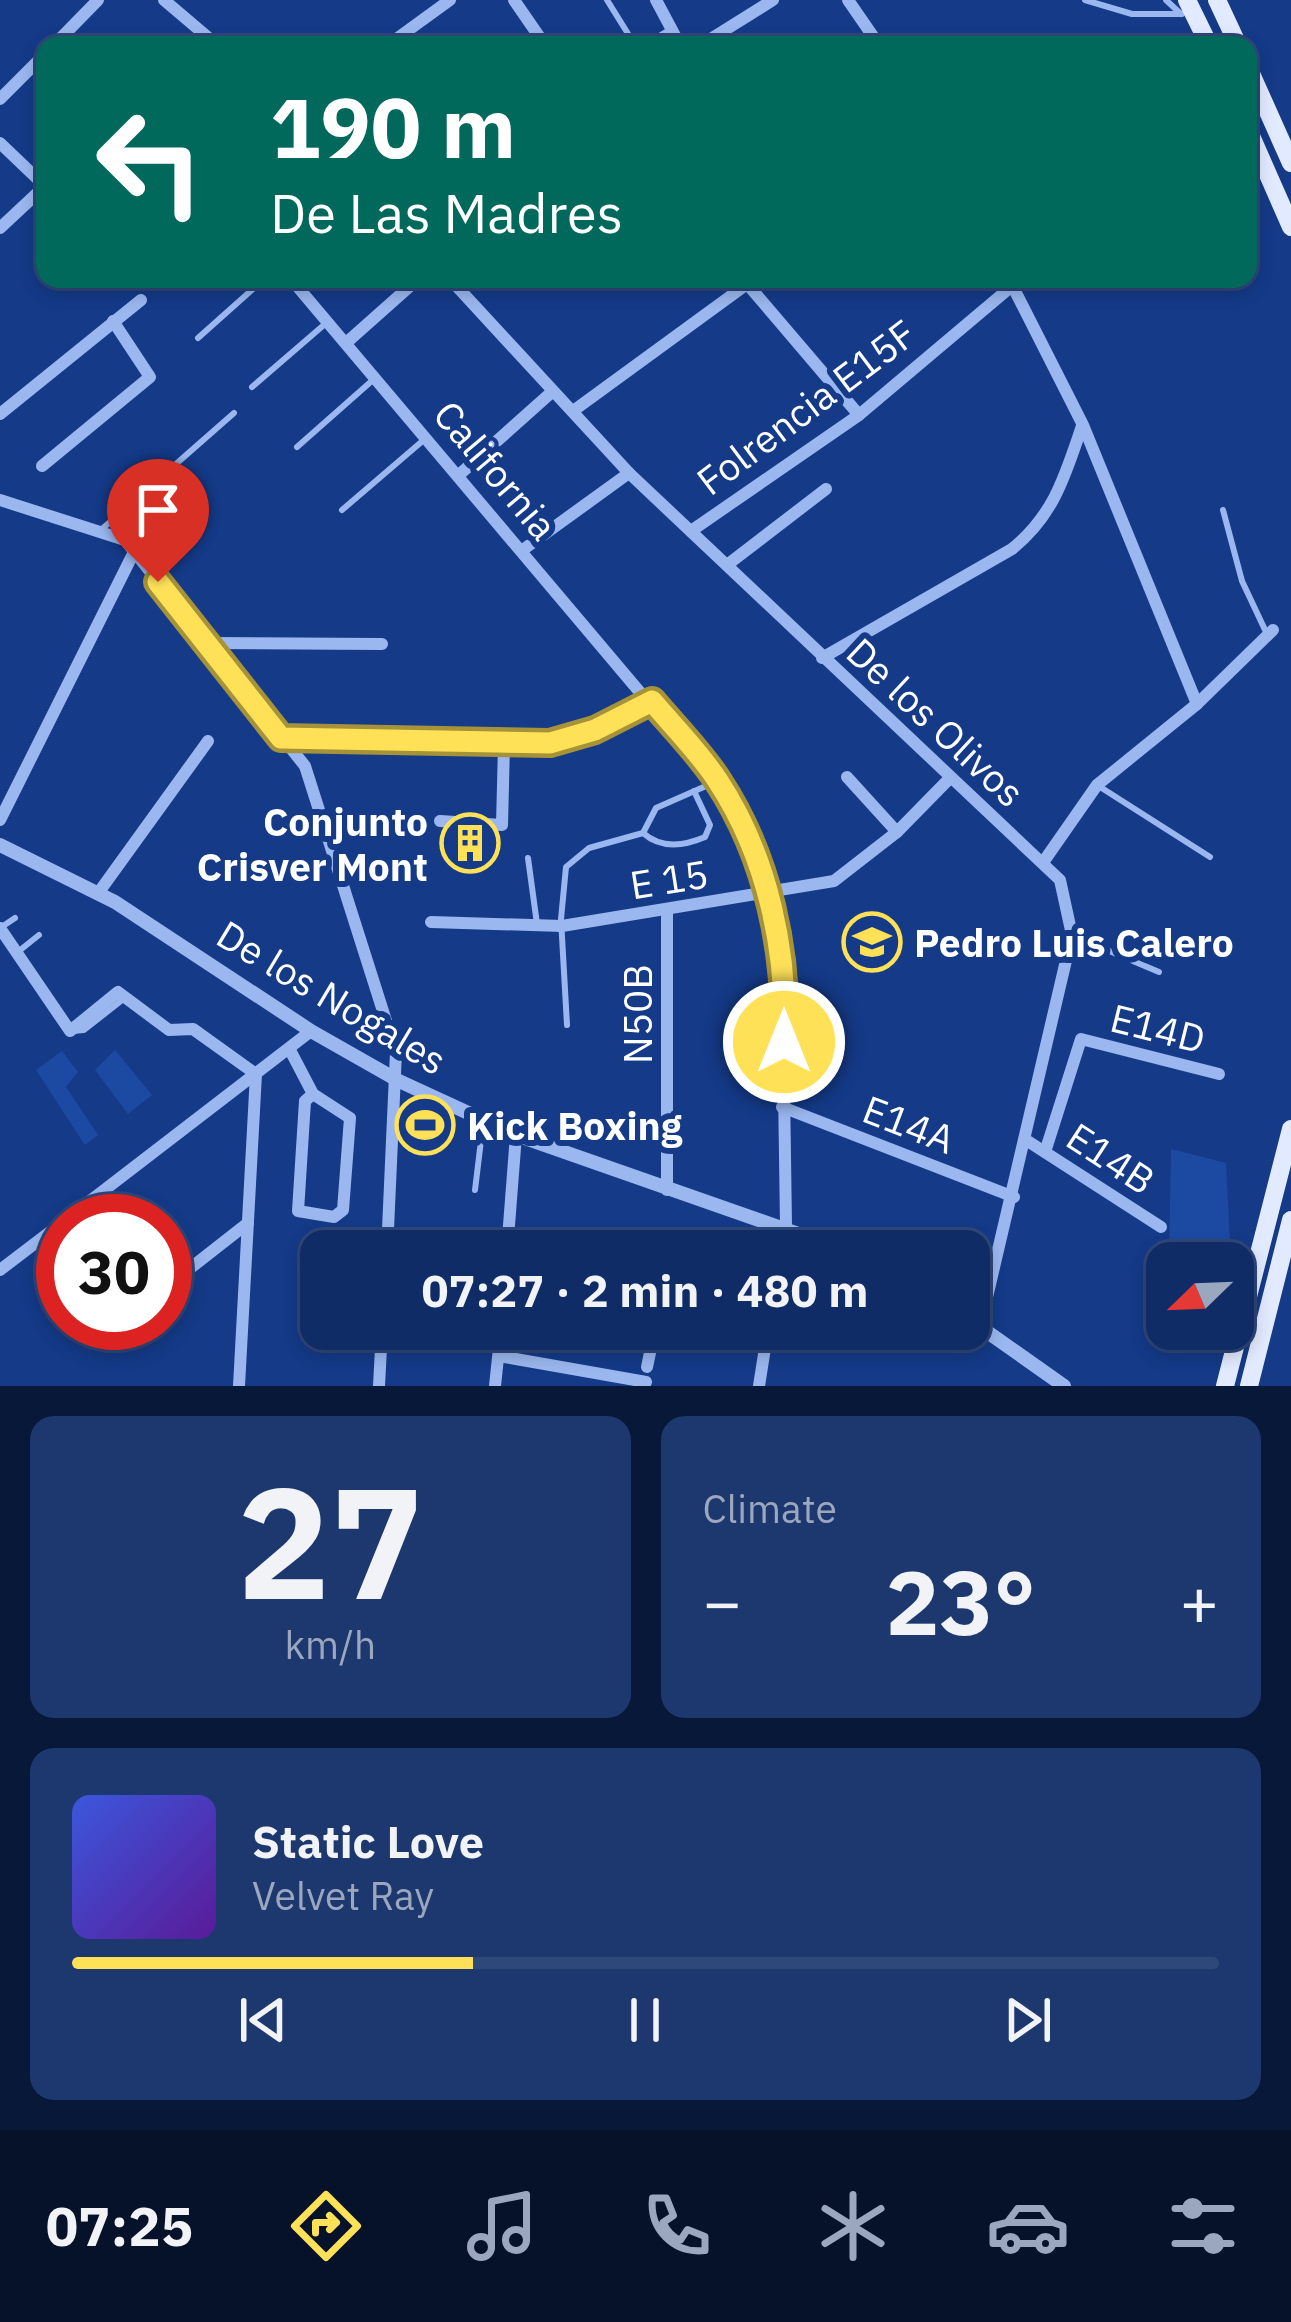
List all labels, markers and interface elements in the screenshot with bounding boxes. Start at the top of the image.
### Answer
text: 190 m [270,72,516,181]
icon: left [72,84,228,240]
text: De Las Madres [270,178,623,248]
street label: Folrencia E15F [686,308,926,506]
street label: California [423,390,569,550]
pin [107,459,209,582]
icon: arrive [125,477,191,543]
street label: De los Olivos [836,627,1036,817]
place label: Conjunto Crisver Mont [197,796,428,892]
building icon: Conjunto Crisver Mont [439,812,501,874]
street label: E 15 [626,848,712,910]
street label: De los Nogales [208,908,456,1086]
school or university icon: Pedro Luis Calero [841,911,903,973]
place label: Pedro Luis Calero [914,917,1234,968]
street label: N50B [612,964,663,1064]
position arrow [721,979,847,1105]
street label: E14D [1105,992,1211,1064]
street label: E14A [856,1083,962,1165]
sports icon: Kick Boxing [394,1094,456,1156]
place label: Kick Boxing [467,1100,683,1151]
street label: E14B [1057,1111,1165,1205]
speed limit sign: 30 [36,1194,192,1350]
north arrow [1146,1242,1254,1350]
map controls [1146,1242,1254,1350]
text: 07:27 · 2 min · 480 m [422,1261,868,1319]
text: 27 [237,1439,424,1642]
text: Climate [703,1483,837,1534]
text: 23° [886,1543,1036,1660]
text: − [703,1558,742,1644]
text: + [1179,1558,1219,1644]
text: km/h [284,1619,376,1670]
text: Static Love [252,1812,484,1870]
text: Velvet Ray [252,1870,434,1921]
icon: previous [230,1987,296,2053]
icon: pause [612,1987,678,2053]
icon: next [995,1987,1061,2053]
icon: directions [284,2184,368,2268]
icon: music [460,2184,544,2268]
icon: phone [635,2184,719,2268]
icon: climate [811,2184,895,2268]
icon: car [986,2184,1070,2268]
icon: filters [1161,2184,1245,2268]
text: 07:25 [46,2191,193,2261]

